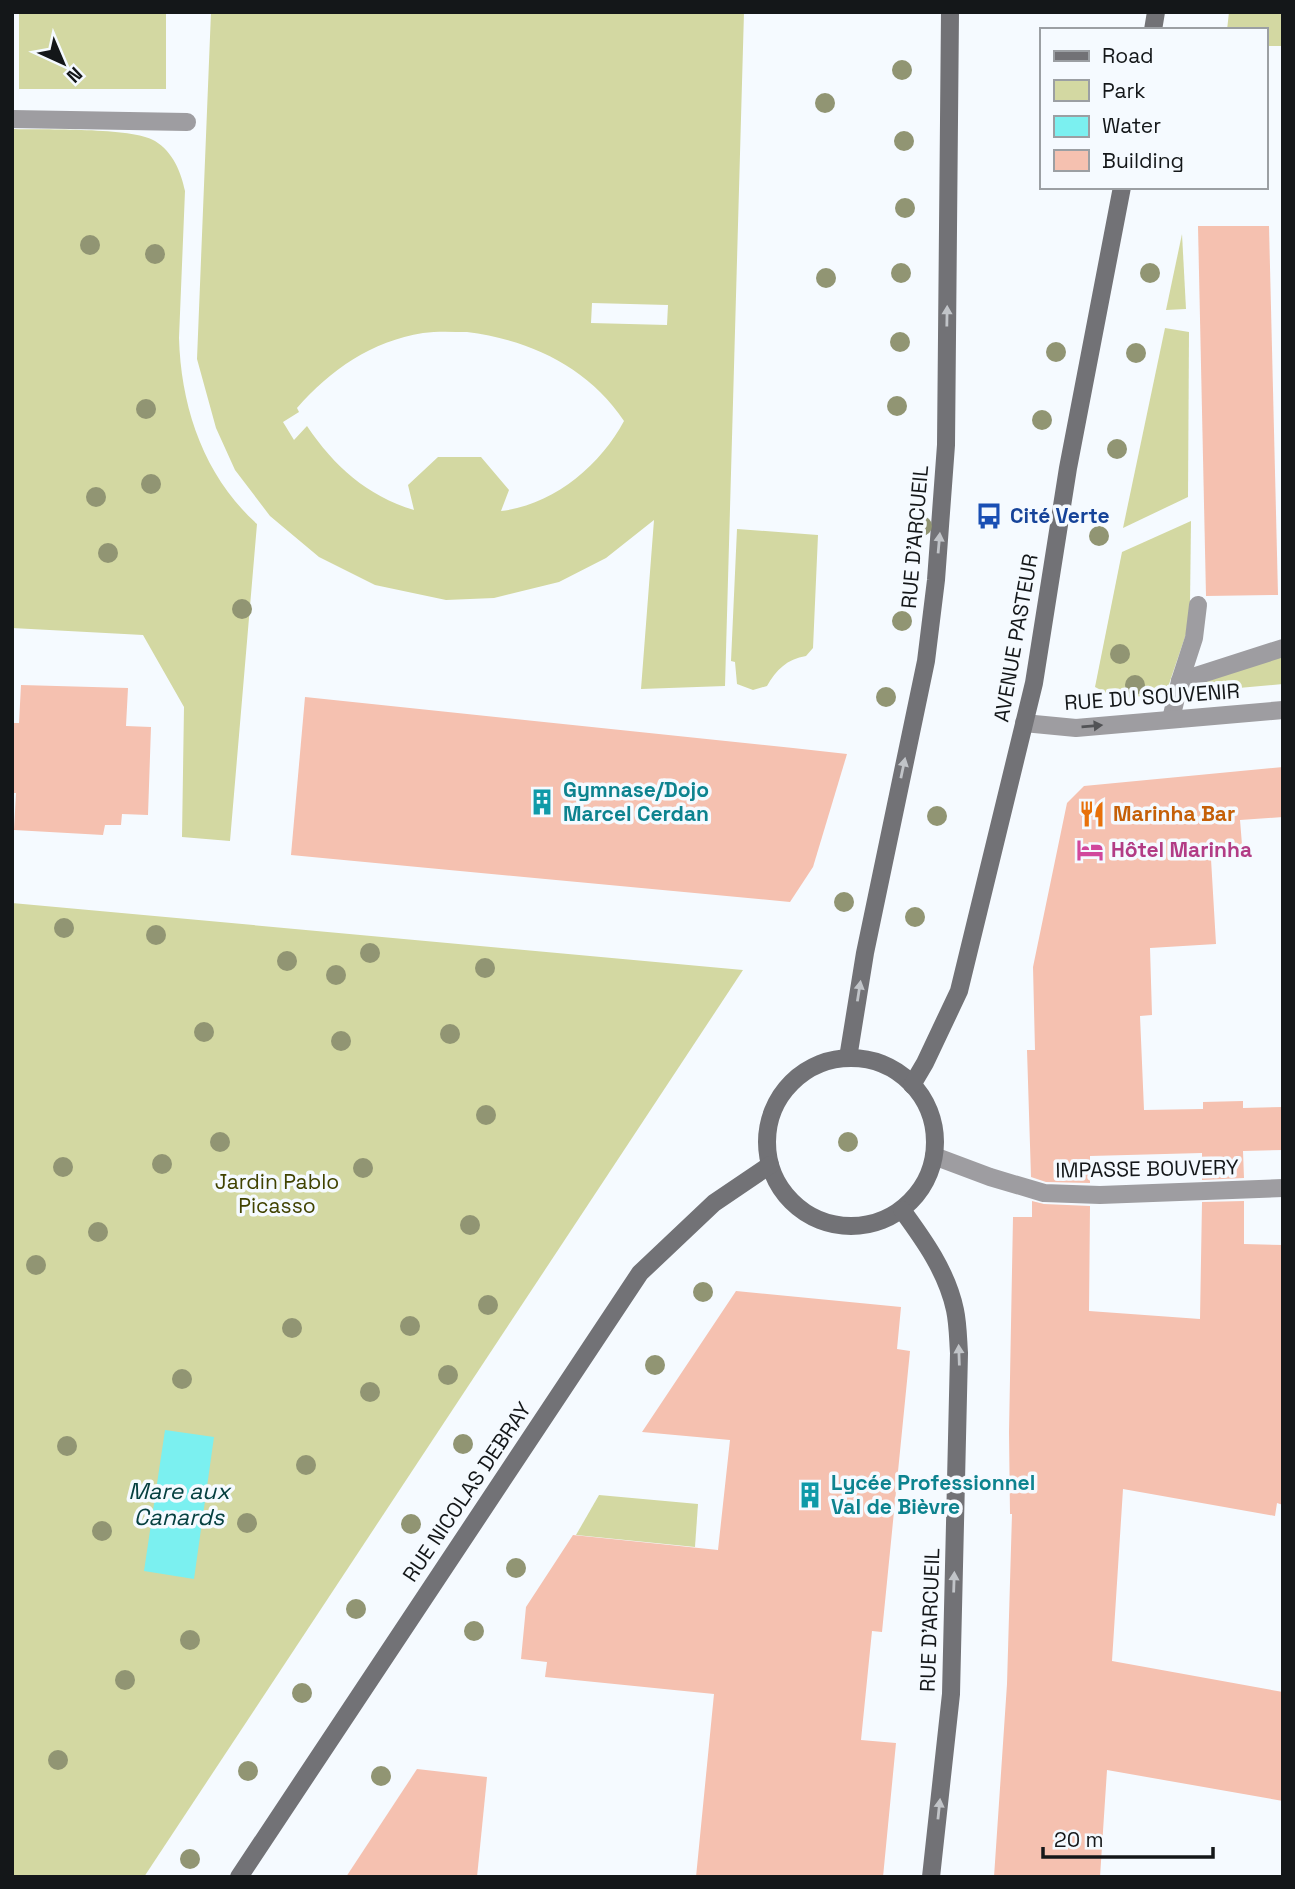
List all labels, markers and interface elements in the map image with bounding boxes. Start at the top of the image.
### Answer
north arrow [28,28,98,98]
legend [1040,28,1267,189]
text: Road [1102,42,1154,69]
text: N [61,61,88,88]
text: Park [1102,77,1146,104]
text: Water [1102,112,1161,139]
text: Building [1102,147,1184,174]
one-way arrow [941,305,953,327]
street label: RUE D'ARCUEIL [895,464,934,610]
bus stop icon: Cité Verte [974,501,1004,531]
place label: Cité Verte [1010,502,1110,529]
one-way arrow [934,532,945,554]
street label: AVENUE PASTEUR [987,552,1044,724]
street label: RUE DU SOUVENIR [1063,677,1241,716]
one-way arrow [1081,720,1103,731]
one-way arrow [898,757,909,779]
place label: Gymnase/Dojo Marcel Cerdan [563,776,709,827]
building icon: Gymnase/Dojo Marcel Cerdan [527,787,557,817]
restaurant icon: Marinha Bar [1077,799,1107,829]
place label: Marinha Bar [1113,800,1235,827]
hotel icon: Hôtel Marinha [1075,835,1105,865]
place label: Hôtel Marinha [1111,836,1252,863]
one-way arrow [853,980,864,1002]
street label: IMPASSE BOUVERY [1055,1153,1239,1184]
park label: Jardin Pablo Picasso [215,1168,339,1219]
one-way arrow [953,1343,964,1365]
street label: RUE NICOLAS DEBRAY [396,1396,537,1587]
place label: Lycée Professionnel Val de Bièvre [831,1469,1035,1520]
water label: Mare aux Canards [128,1476,232,1532]
building icon: Lycée Professionnel Val de Bièvre [795,1480,825,1510]
street label: RUE D'ARCUEIL [913,1548,946,1692]
one-way arrow [949,1571,960,1593]
one-way arrow [933,1798,944,1820]
scale bar [1043,1815,1213,1859]
text: 20 m [1054,1826,1104,1853]

